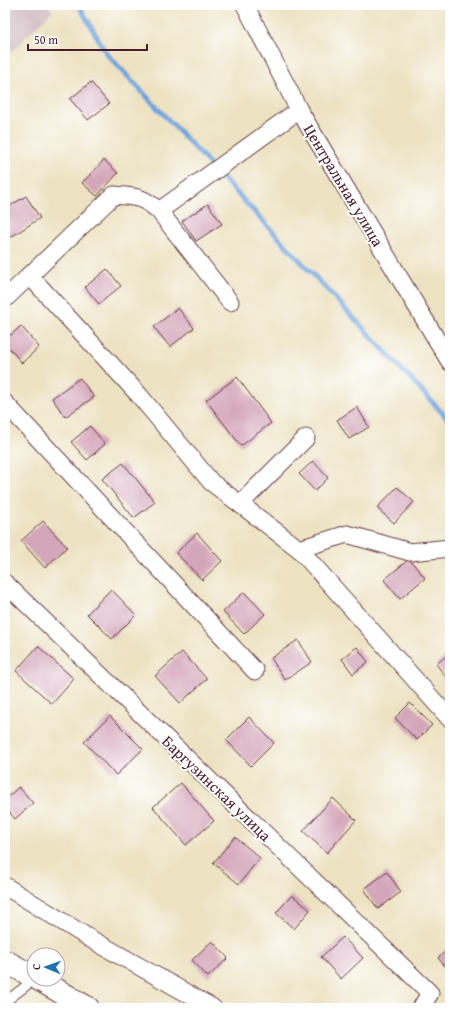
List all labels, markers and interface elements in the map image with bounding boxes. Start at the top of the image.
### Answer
scale bar [28,26,147,52]
text: 50 m [34,31,58,48]
street label: Центральная улица [298,119,390,251]
street label: Баргузинская улица [157,729,277,847]
north arrow [26,947,66,987]
text: С [28,963,44,970]

